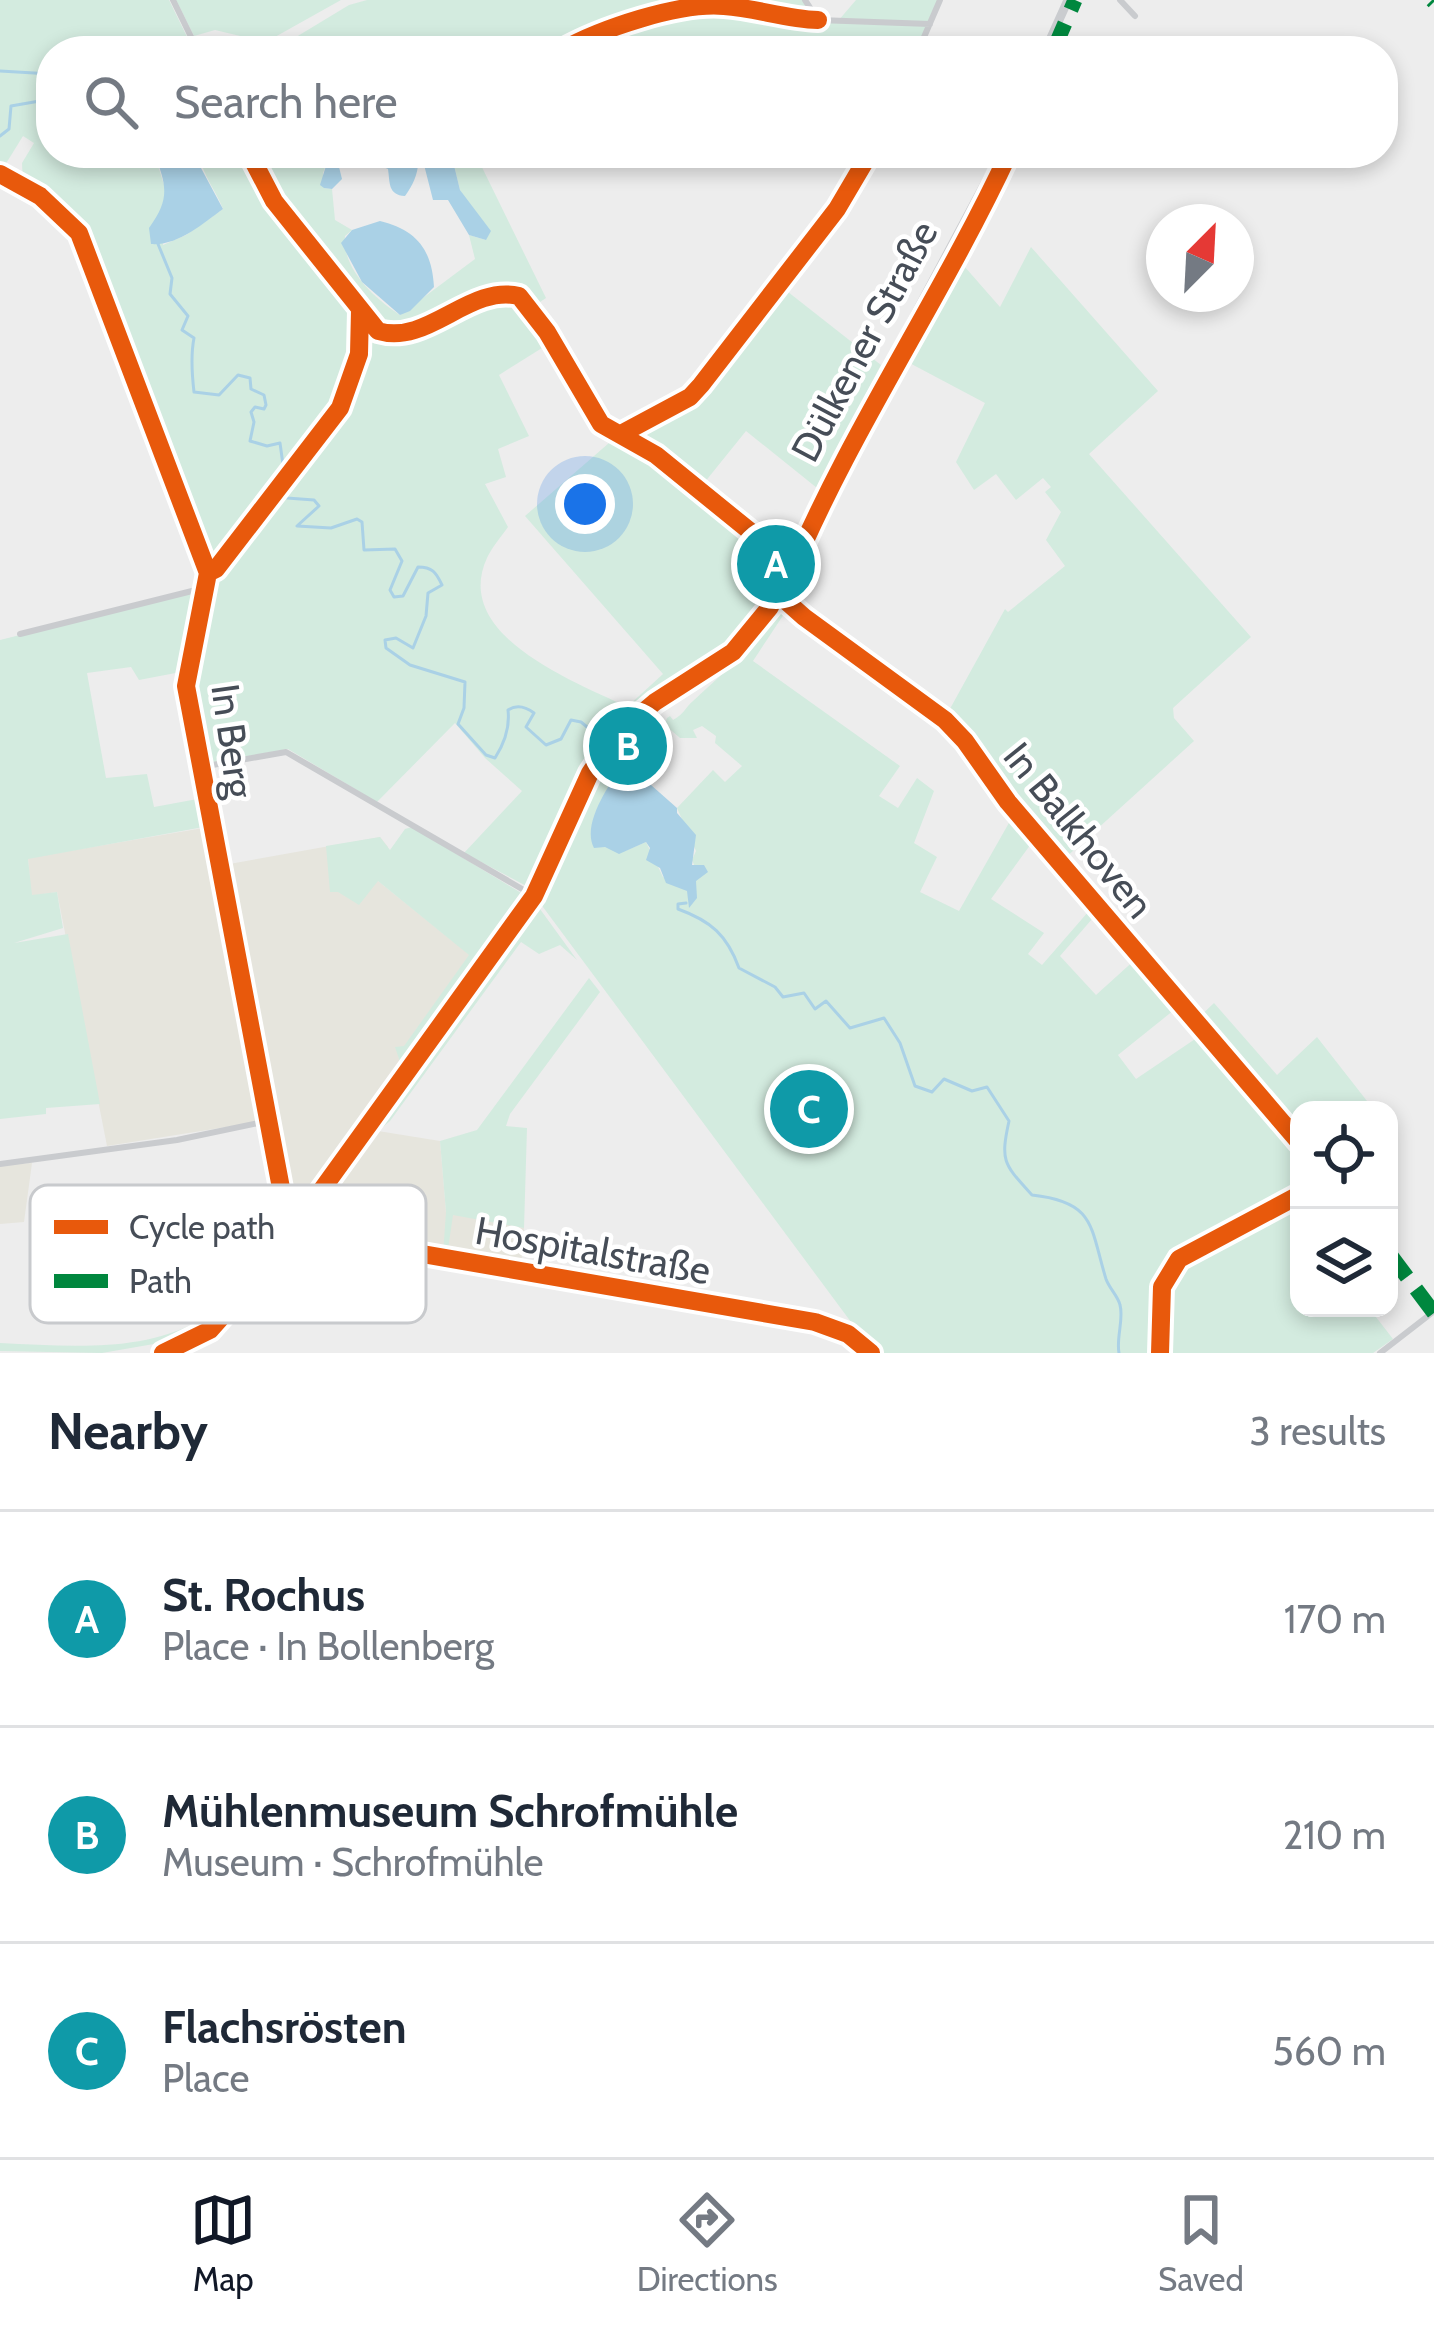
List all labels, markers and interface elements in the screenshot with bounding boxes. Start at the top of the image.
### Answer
search box [36,36,1398,168]
icon: search [78,69,144,135]
text: Search here [174,75,398,129]
north arrow [1146,204,1254,312]
street label: Dülkener Straße [780,212,948,470]
your location [555,474,615,534]
pin: A [737,519,815,609]
street label: In Berg [201,681,265,802]
pin: B [589,701,667,791]
street label: In Balkhoven [994,733,1164,927]
pin: C [770,1064,848,1154]
map controls [1290,1101,1398,1317]
button: locate [1290,1101,1398,1209]
legend [30,1185,426,1323]
street label: Hospitalstraße [472,1206,714,1294]
text: Cycle path [129,1207,275,1247]
button: layers [1290,1209,1398,1317]
text: Path [129,1261,192,1301]
text: Nearby [48,1400,208,1462]
text: 3 results [1249,1407,1386,1455]
text: St. Rochus [162,1568,365,1622]
text: A [75,1595,99,1643]
text: 170 m [1284,1595,1386,1643]
text: Place · In Bollenberg [162,1622,494,1670]
text: Mühlenmuseum Schrofmühle [162,1784,738,1838]
text: B [75,1811,99,1859]
text: 210 m [1283,1811,1386,1859]
text: Museum · Schrofmühle [162,1838,544,1886]
text: Flachsrösten [162,2000,407,2054]
text: C [75,2027,99,2075]
text: 560 m [1273,2027,1386,2075]
text: Place [162,2054,249,2102]
tab: Map [190,2187,256,2299]
tab: Directions [637,2187,778,2299]
tab: Saved [1158,2187,1244,2299]

